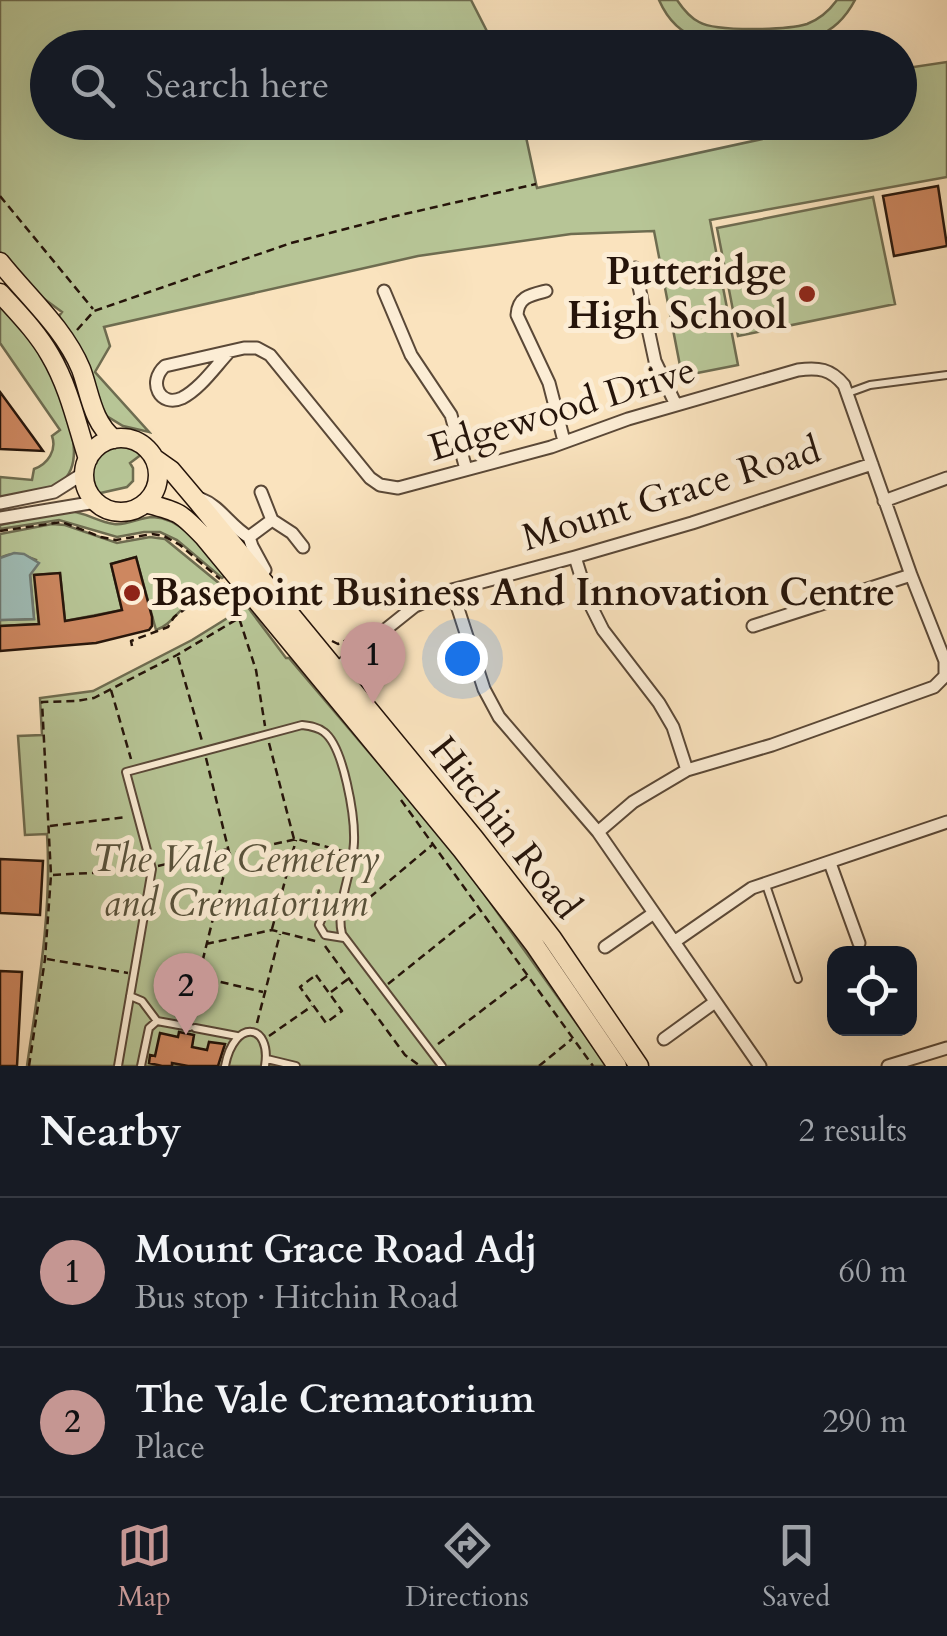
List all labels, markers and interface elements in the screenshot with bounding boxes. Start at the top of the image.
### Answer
search box [30,30,917,140]
icon: search [65,58,120,113]
text: Search here [145,59,329,111]
place label: Putteridge High School [567,246,787,342]
marker: Putteridge High School [796,283,818,305]
street label: Edgewood Drive [422,344,702,474]
street label: Mount Grace Road [515,424,827,564]
place label: Basepoint Business And Innovation Centre [152,567,895,619]
marker: Basepoint Business And Innovation Centre [121,582,143,604]
pin: 1 [340,622,406,704]
your location [437,633,488,684]
street label: Hitchin Road [417,726,593,930]
park label: The Vale Cemetery and Crematorium [92,833,380,929]
map controls [827,946,917,1036]
button: locate [827,946,917,1036]
pin: 2 [154,952,218,1035]
text: Nearby [40,1103,182,1160]
text: 2 results [799,1109,907,1153]
text: Mount Grace Road Adj [135,1224,537,1276]
text: 1 [64,1250,81,1294]
text: 60 m [839,1250,907,1294]
text: Bus stop · Hitchin Road [135,1276,458,1320]
text: The Vale Crematorium [135,1374,535,1426]
text: 2 [64,1400,81,1444]
text: 290 m [822,1400,907,1444]
text: Place [135,1426,205,1470]
tab: Map [117,1518,172,1616]
tab: Directions [405,1518,529,1616]
tab: Saved [762,1518,830,1616]

